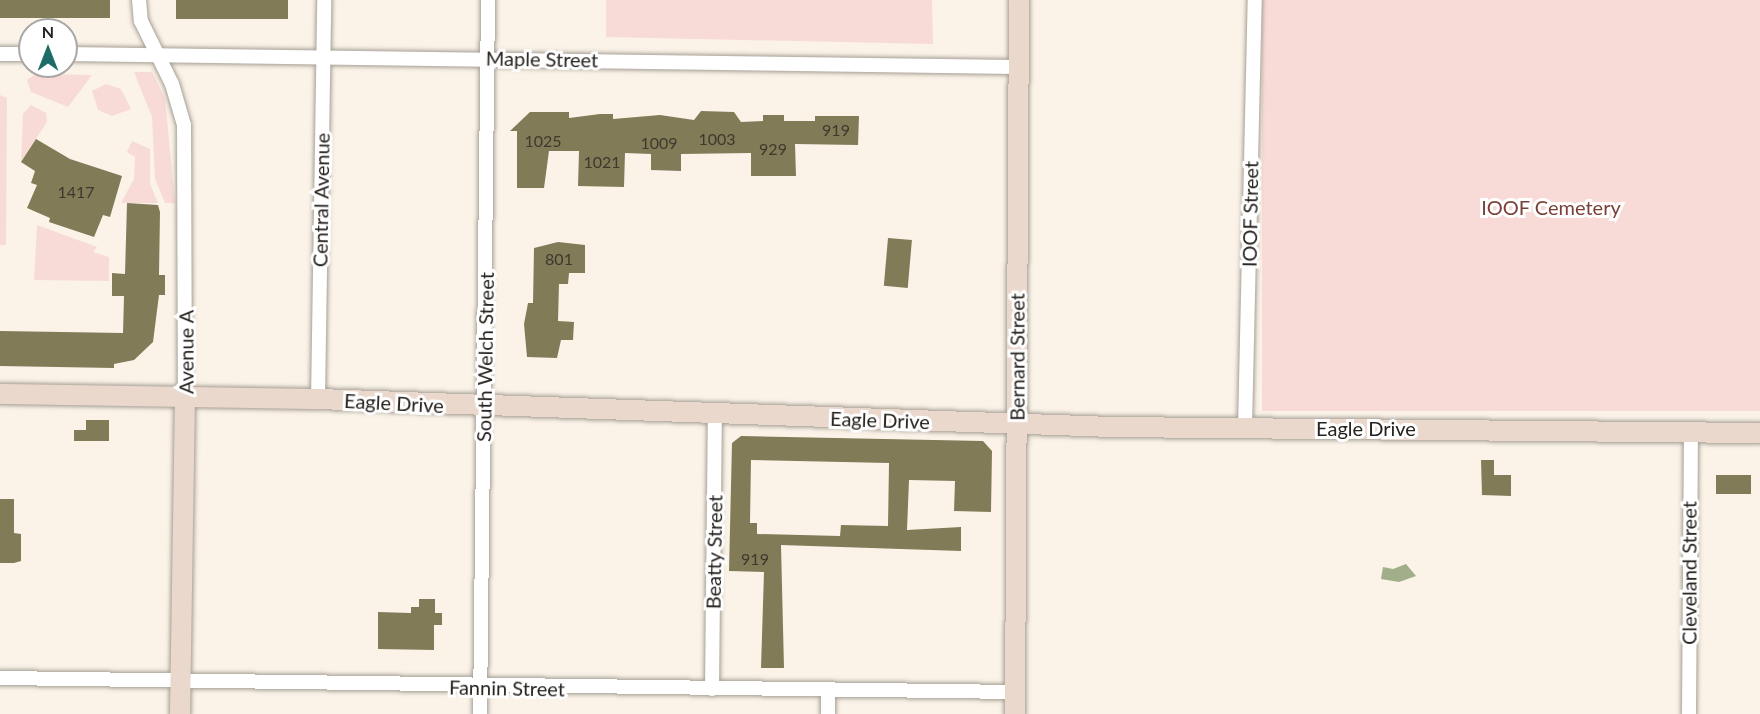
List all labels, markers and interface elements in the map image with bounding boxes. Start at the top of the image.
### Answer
north arrow [18,18,78,78]
text: N [42,22,54,41]
street label: Maple Street [486,46,598,72]
house number: 919 [822,120,850,140]
house number: 1003 [698,129,736,149]
house number: 1025 [524,131,562,151]
street label: Central Avenue [308,132,334,268]
house number: 1009 [640,133,678,153]
house number: 929 [759,139,787,159]
house number: 1021 [583,152,621,172]
street label: IOOF Street [1237,160,1263,268]
house number: 1417 [57,182,95,202]
park label: IOOF Cemetery [1481,195,1621,219]
house number: 801 [545,249,573,269]
street label: South Welch Street [472,272,498,442]
street label: Bernard Street [1005,293,1029,421]
street label: Avenue A [174,310,198,394]
street label: Eagle Drive [344,388,444,418]
street label: Eagle Drive [830,406,930,434]
street label: Eagle Drive [1316,416,1416,440]
street label: Beatty Street [701,494,727,610]
street label: Cleveland Street [1677,501,1701,645]
house number: 919 [741,549,769,569]
street label: Fannin Street [449,675,565,701]

